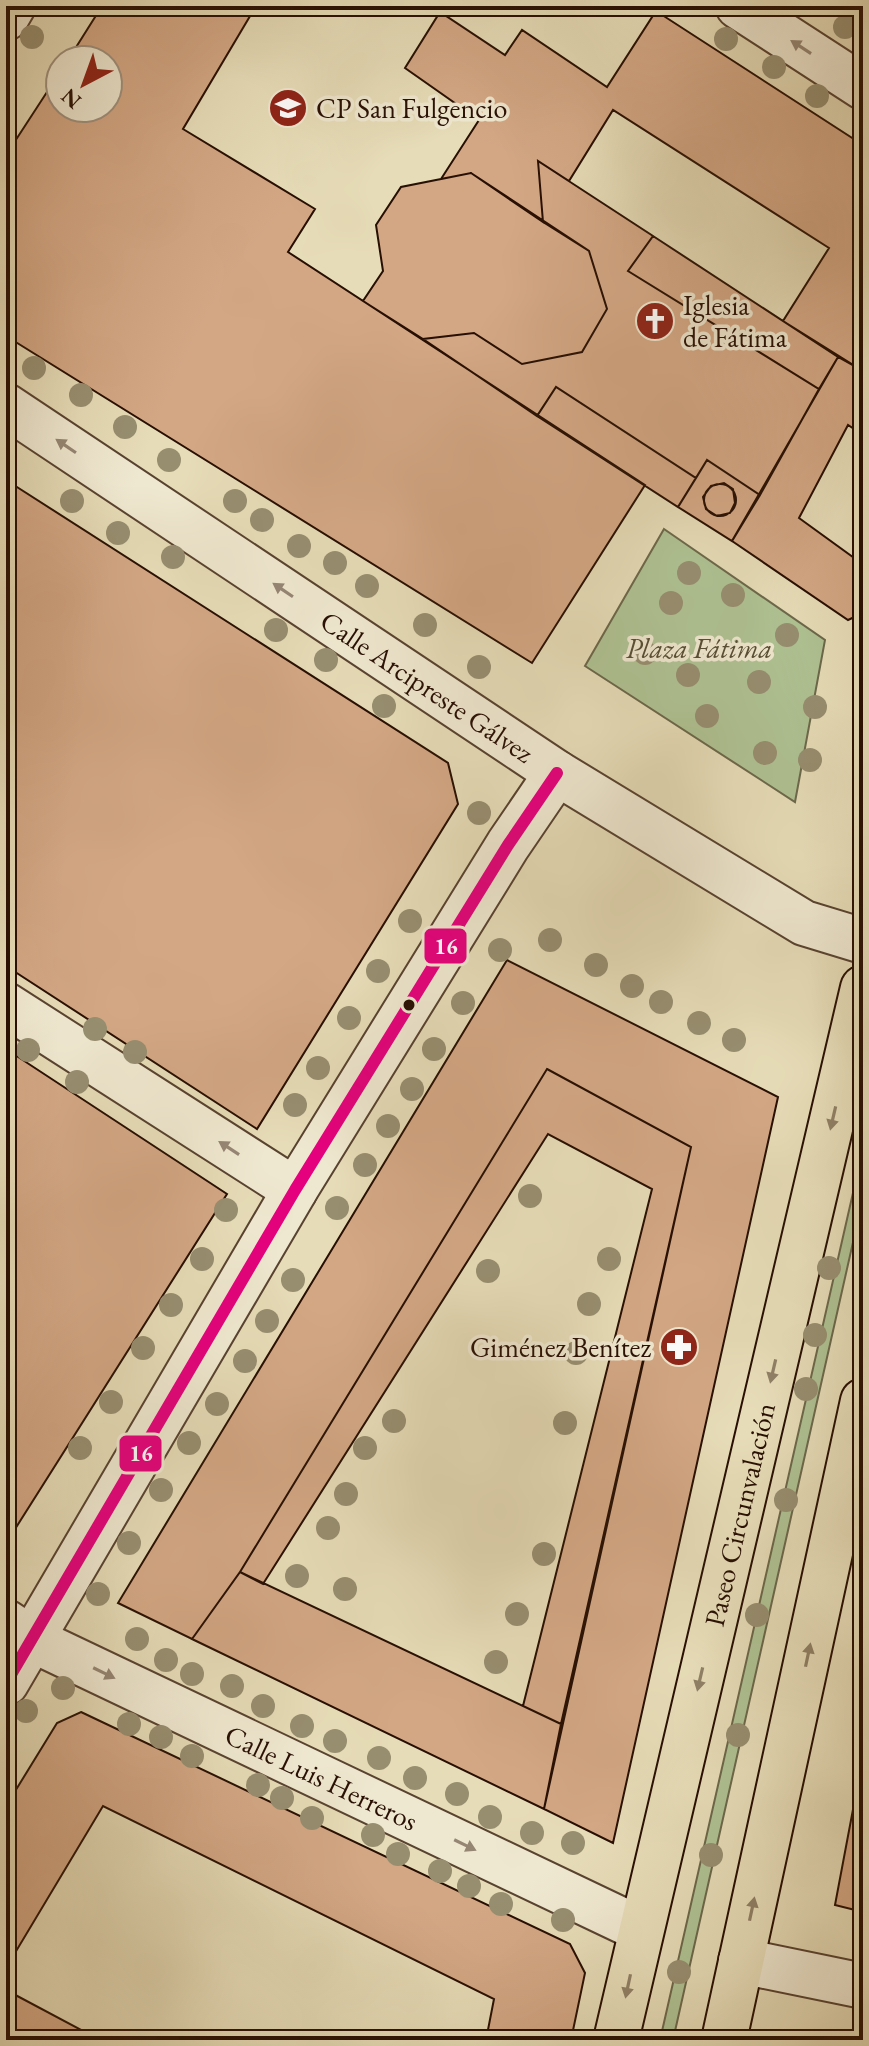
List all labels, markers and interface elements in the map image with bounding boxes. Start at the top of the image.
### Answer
one-way arrow [790,39,811,54]
north arrow [44,44,124,124]
text: N [55,82,87,116]
school or university icon: CP San Fulgencio [267,87,309,129]
place label: CP San Fulgencio [316,90,507,126]
place label: Iglesia de Fátima [683,287,788,355]
church icon: Iglesia de Fátima [634,300,676,342]
one-way arrow [56,439,77,454]
one-way arrow [272,583,293,598]
street label: Calle Arcipreste Gálvez [314,603,541,771]
park label: Plaza Fátima [626,630,772,666]
line badge: 16 [423,927,468,965]
text: 16 [434,932,458,961]
unlabelled marker [401,997,417,1013]
one-way arrow [826,1106,838,1131]
one-way arrow [218,1141,240,1155]
pharmacy icon: Giménez Benítez [658,1326,700,1368]
place label: Giménez Benítez [470,1329,651,1365]
one-way arrow [766,1359,778,1384]
street label: Paseo Circunvalación [696,1399,783,1630]
line badge: 16 [118,1434,163,1473]
text: 16 [129,1439,153,1468]
one-way arrow [802,1642,815,1667]
one-way arrow [92,1666,116,1680]
one-way arrow [693,1666,705,1691]
street label: Calle Luis Herreros [219,1716,424,1839]
one-way arrow [453,1838,477,1852]
one-way arrow [746,1896,759,1921]
one-way arrow [621,1974,634,1999]

